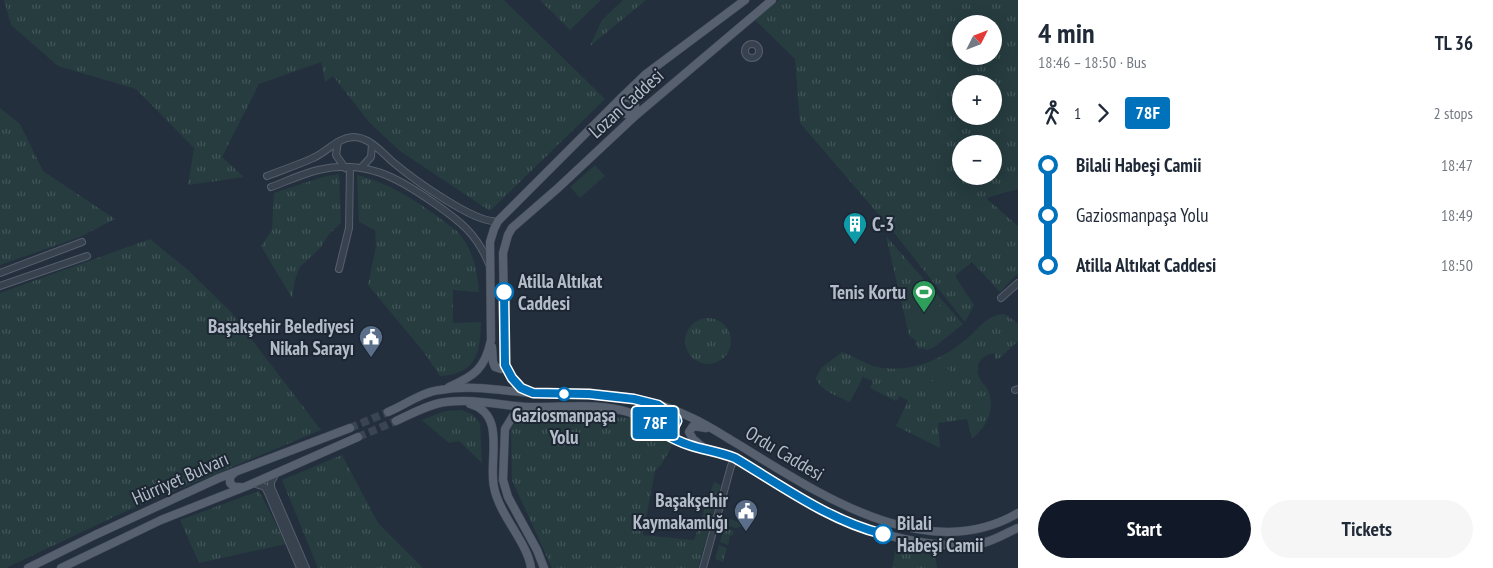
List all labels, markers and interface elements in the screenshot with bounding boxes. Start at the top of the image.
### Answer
text: 4 min [1038,14,1095,51]
north arrow [952,15,1002,65]
map controls [952,15,1002,185]
text: TL 36 [1435,31,1473,55]
text: 18:46 – 18:50 · Bus [1038,52,1146,72]
street label: Lozan Caddesi [584,63,668,143]
button: + [952,75,1002,125]
icon: walk [1038,99,1066,127]
icon: forward [1089,99,1117,127]
text: 78F [1135,101,1160,124]
text: 1 [1074,103,1081,123]
text: 2 stops [1433,103,1473,123]
button: − [952,135,1002,185]
text: Bilali Habeşi Camii [1076,153,1201,177]
text: 18:47 [1441,155,1473,175]
text: Gaziosmanpaşa Yolu [1076,203,1208,227]
text: 18:49 [1441,205,1473,225]
building icon: C-3 [842,211,868,245]
place label: C-3 [872,212,894,236]
text: Atilla Altıkat Caddesi [1076,253,1216,277]
text: 18:50 [1441,255,1473,275]
place label: Atilla Altıkat Caddesi [517,269,603,315]
sports icon: Tenis Kortu [911,279,937,313]
place label: Tenis Kortu [830,280,906,304]
marker: Atilla Altıkat Caddesi [494,282,514,302]
place label: Başakşehir Belediyesi Nikah Sarayı [208,314,354,360]
public building icon: Başakşehir Belediyesi Nikah Sarayı [358,324,384,358]
marker: Gaziosmanpaşa Yolu [557,387,571,401]
place label: Gaziosmanpaşa Yolu [512,403,616,449]
line badge: 78F [626,407,684,439]
text: 78F [643,411,667,434]
street label: Ordu Caddesi [742,420,828,486]
street label: Hürriyet Bulvarı [128,446,232,510]
place label: Başakşehir Kaymakamlığı [633,488,728,534]
public building icon: Başakşehir Kaymakamlığı [733,498,759,532]
button: Start [1038,500,1251,558]
button: Tickets [1261,500,1473,558]
place label: Bilali Habeşi Camii [897,511,984,557]
marker: Bilali Habeşi Camii [873,524,893,544]

